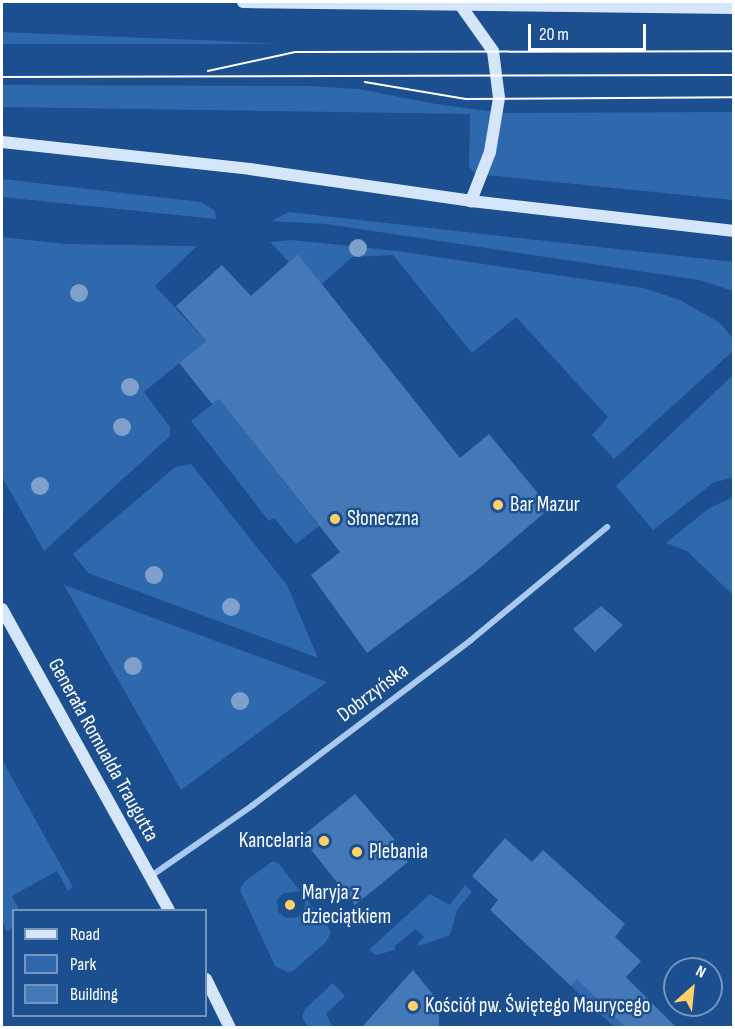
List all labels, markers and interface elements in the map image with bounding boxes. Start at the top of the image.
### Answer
scale bar [531,12,650,50]
text: 20 m [539,24,569,45]
place label: Bar Mazur [510,492,580,518]
marker: Bar Mazur [491,498,505,512]
place label: Słoneczna [347,506,419,532]
marker: Słoneczna [328,512,342,526]
street label: Generała Romualda Traugutta [42,654,164,846]
street label: Dobrzyńska [333,658,413,728]
place label: Kancelaria [239,828,312,854]
marker: Kancelaria [317,834,331,848]
place label: Plebania [369,839,428,865]
marker: Plebania [350,845,364,859]
place label: Maryja z dzieciątkiem [302,880,391,930]
marker: Maryja z dzieciątkiem [283,898,297,912]
legend [12,909,207,1017]
text: Road [70,924,100,945]
text: Park [70,954,96,975]
north arrow [663,957,723,1017]
text: N [692,962,709,983]
text: Building [70,984,118,1005]
place label: Kościół pw. Świętego Maurycego [425,993,651,1019]
marker: Kościół pw. Świętego Maurycego [406,999,420,1013]

